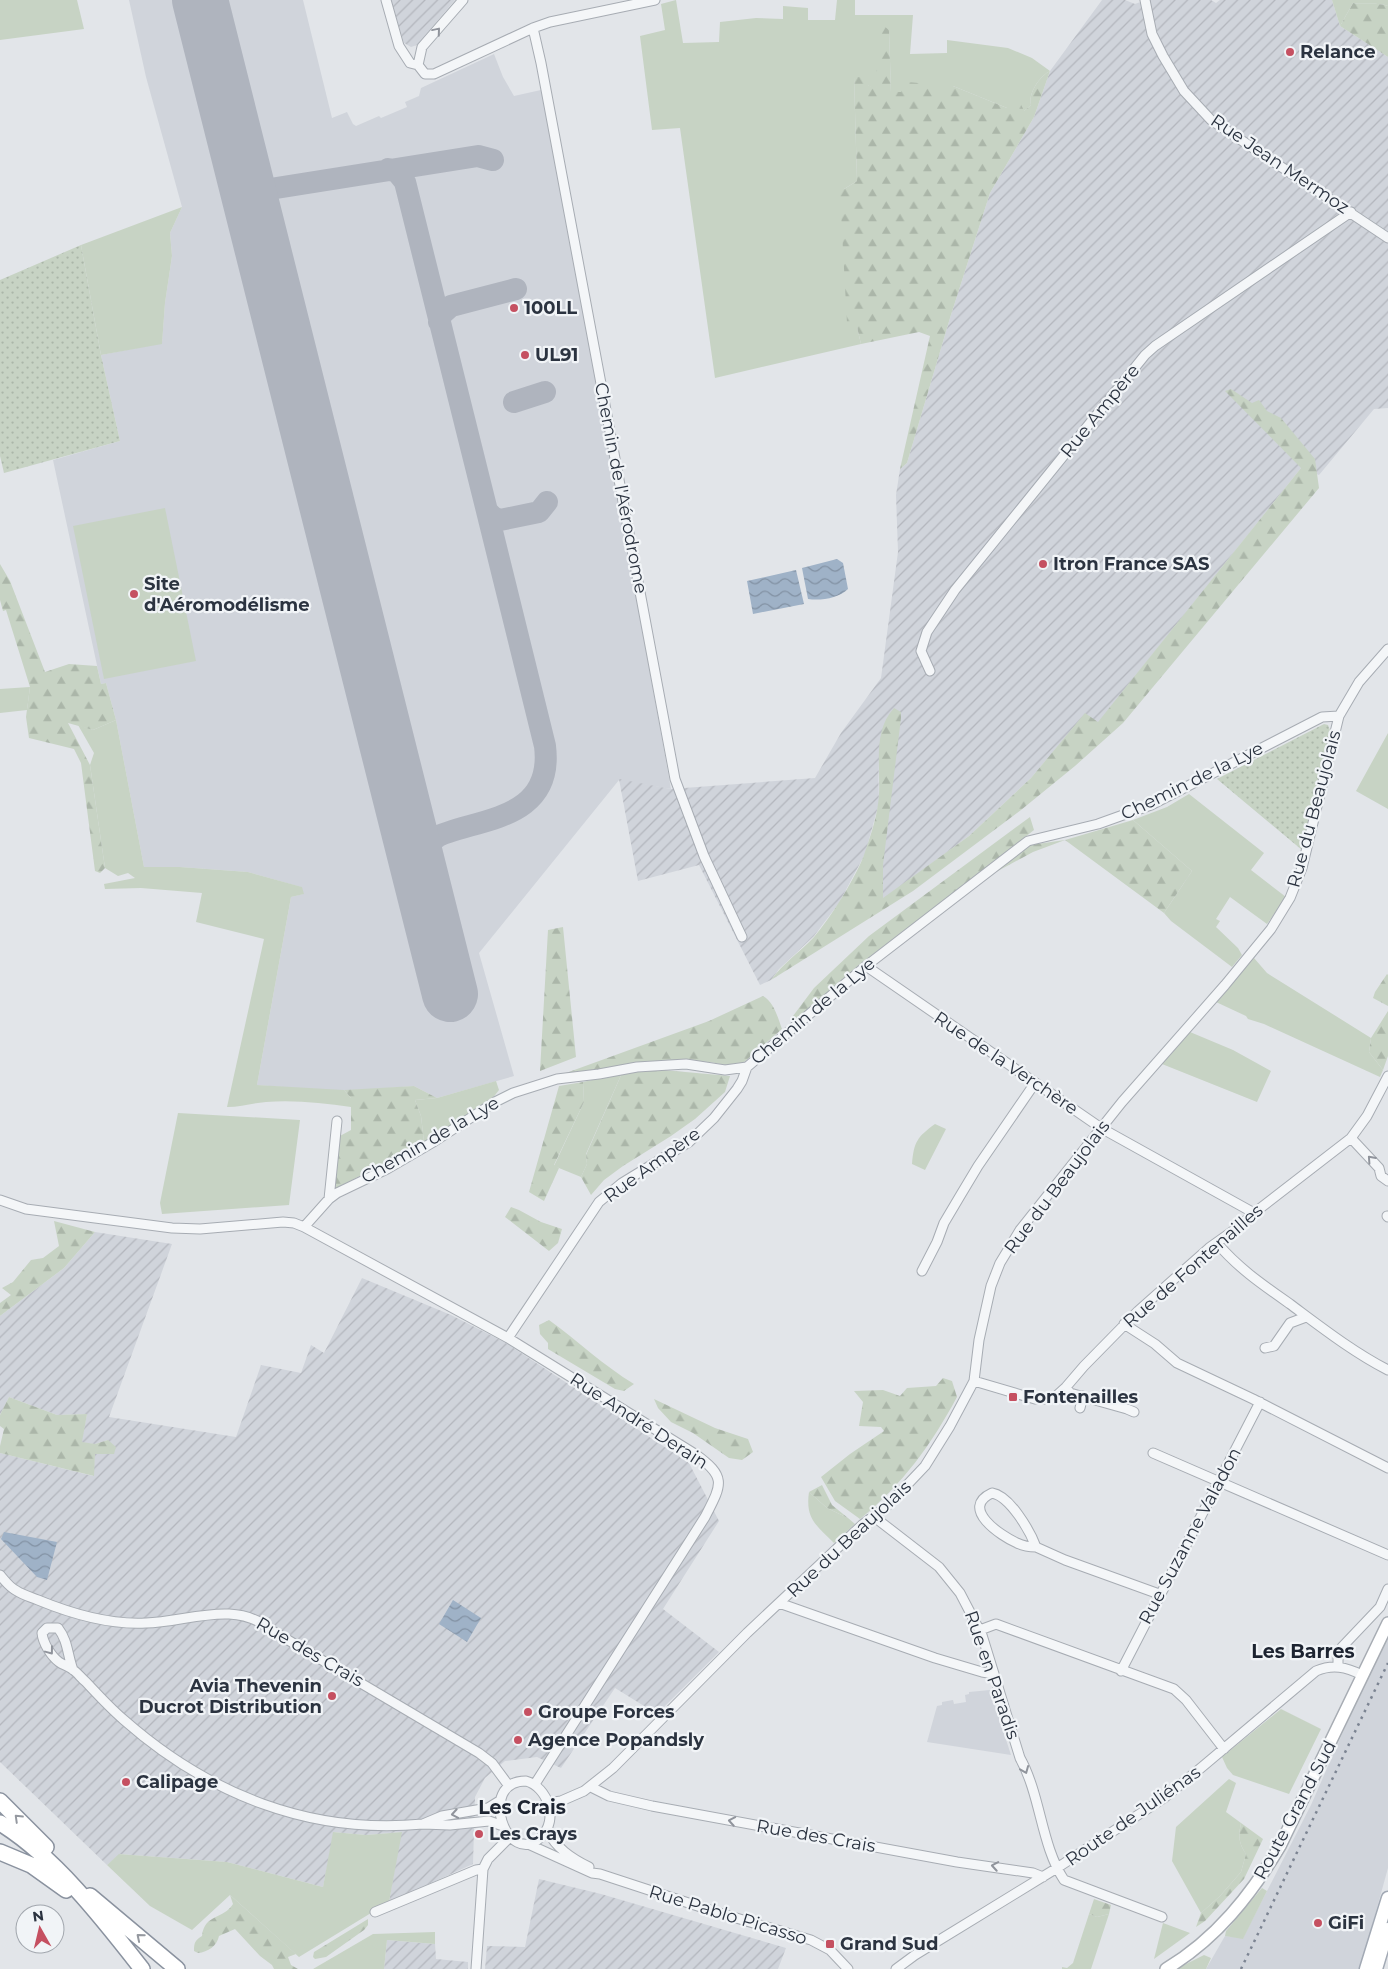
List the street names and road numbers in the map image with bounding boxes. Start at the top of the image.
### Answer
street label: Rue Jean Mermoz [1207,109,1353,219]
street label: Rue Ampère [1056,360,1144,462]
street label: Chemin de l'Aérodrome [590,381,652,596]
street label: Rue du Beaujolais [1282,728,1346,890]
street label: Chemin de la Lye [1117,737,1267,825]
street label: Chemin de la Lye [746,952,880,1069]
street label: Rue de la Verchère [930,1007,1082,1119]
street label: Chemin de la Lye [357,1092,503,1188]
street label: Rue du Beaujolais [999,1116,1115,1258]
street label: Rue Ampère [600,1123,705,1207]
street label: Rue de Fontenailles [1119,1199,1267,1333]
street label: Rue André Derain [566,1368,712,1474]
street label: Rue Suzanne Valadon [1134,1444,1246,1628]
street label: Rue du Beaujolais [782,1476,916,1602]
street label: Rue en Paradis [960,1608,1024,1742]
street label: Rue des Crais [252,1612,368,1692]
street label: Route Grand Sud [1249,1737,1341,1883]
street label: Route de Juliénas [1061,1761,1205,1871]
street label: Rue des Crais [755,1815,878,1857]
street label: Rue Pablo Picasso [646,1880,810,1950]

